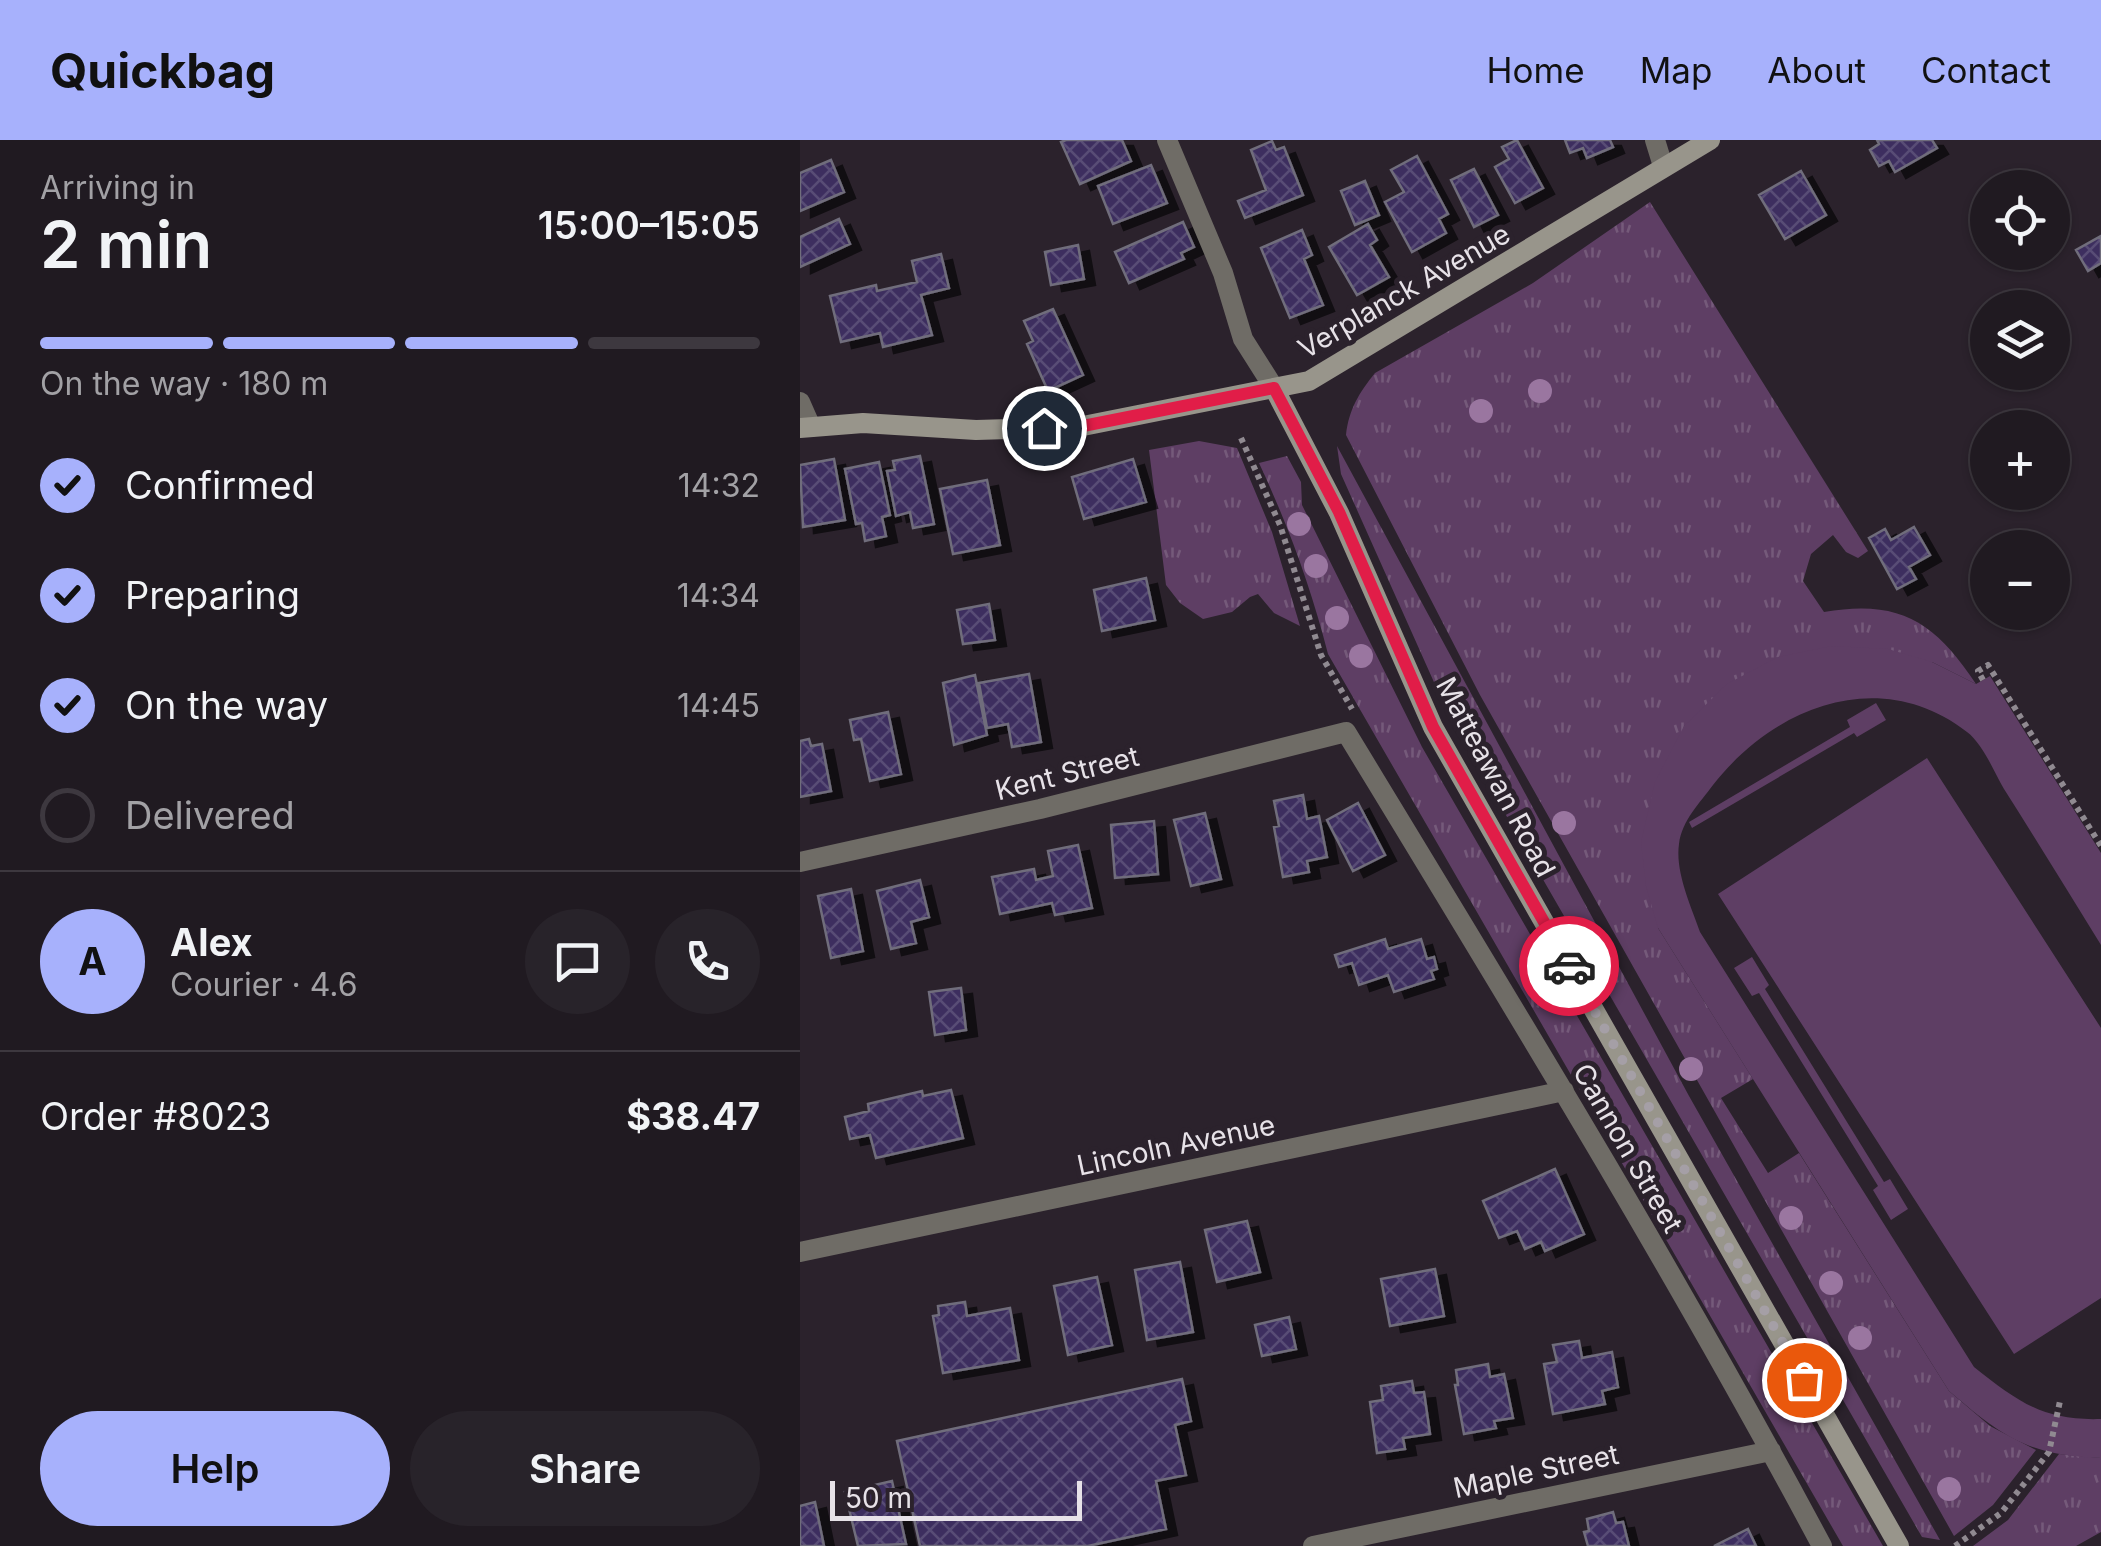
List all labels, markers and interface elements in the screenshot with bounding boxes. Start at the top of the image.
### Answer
text: Quickbag [50,41,275,100]
text: Home [1487,49,1585,91]
text: Map [1640,49,1712,91]
text: About [1767,49,1866,91]
text: Contact [1921,49,2051,91]
text: Arriving in [40,168,195,207]
map controls [1970,170,2070,630]
button: locate [1970,170,2070,270]
text: 15:00–15:05 [538,202,760,248]
text: 2 min [40,205,212,284]
street label: Verplanck Avenue [1292,217,1516,365]
button: layers [1970,290,2070,390]
text: On the way · 180 m [40,364,328,403]
pin [1002,386,1087,471]
icon: home [1017,401,1072,456]
button: + [1970,410,2070,510]
icon: check [40,458,95,513]
text: Confirmed [125,462,315,508]
text: 14:32 [678,466,760,505]
button: − [1970,530,2070,630]
icon: check [40,568,95,623]
text: Preparing [125,572,300,618]
text: 14:34 [677,576,760,615]
street label: Matteawan Road [1429,671,1563,883]
icon: check [40,678,95,733]
text: On the way [125,682,328,728]
text: 14:45 [677,686,760,725]
street label: Kent Street [992,739,1142,807]
text: Delivered [125,792,295,838]
button: chat [525,909,630,1014]
button: phone [655,909,760,1014]
courier [1519,916,1619,1016]
text: Alex [170,919,253,965]
text: A [78,938,107,984]
icon: car [1542,939,1597,994]
text: Courier · 4.6 [170,965,358,1004]
street label: Cannon Street [1566,1057,1690,1239]
text: Order #8023 [40,1093,271,1139]
text: $38.47 [626,1093,760,1139]
street label: Lincoln Avenue [1074,1107,1278,1183]
pin [1762,1338,1847,1423]
icon: bag [1777,1353,1832,1408]
button: Help [40,1411,390,1526]
button: Share [410,1411,760,1526]
street label: Maple Street [1450,1437,1622,1505]
scale bar [830,1476,1082,1520]
text: 50 m [845,1481,912,1515]

